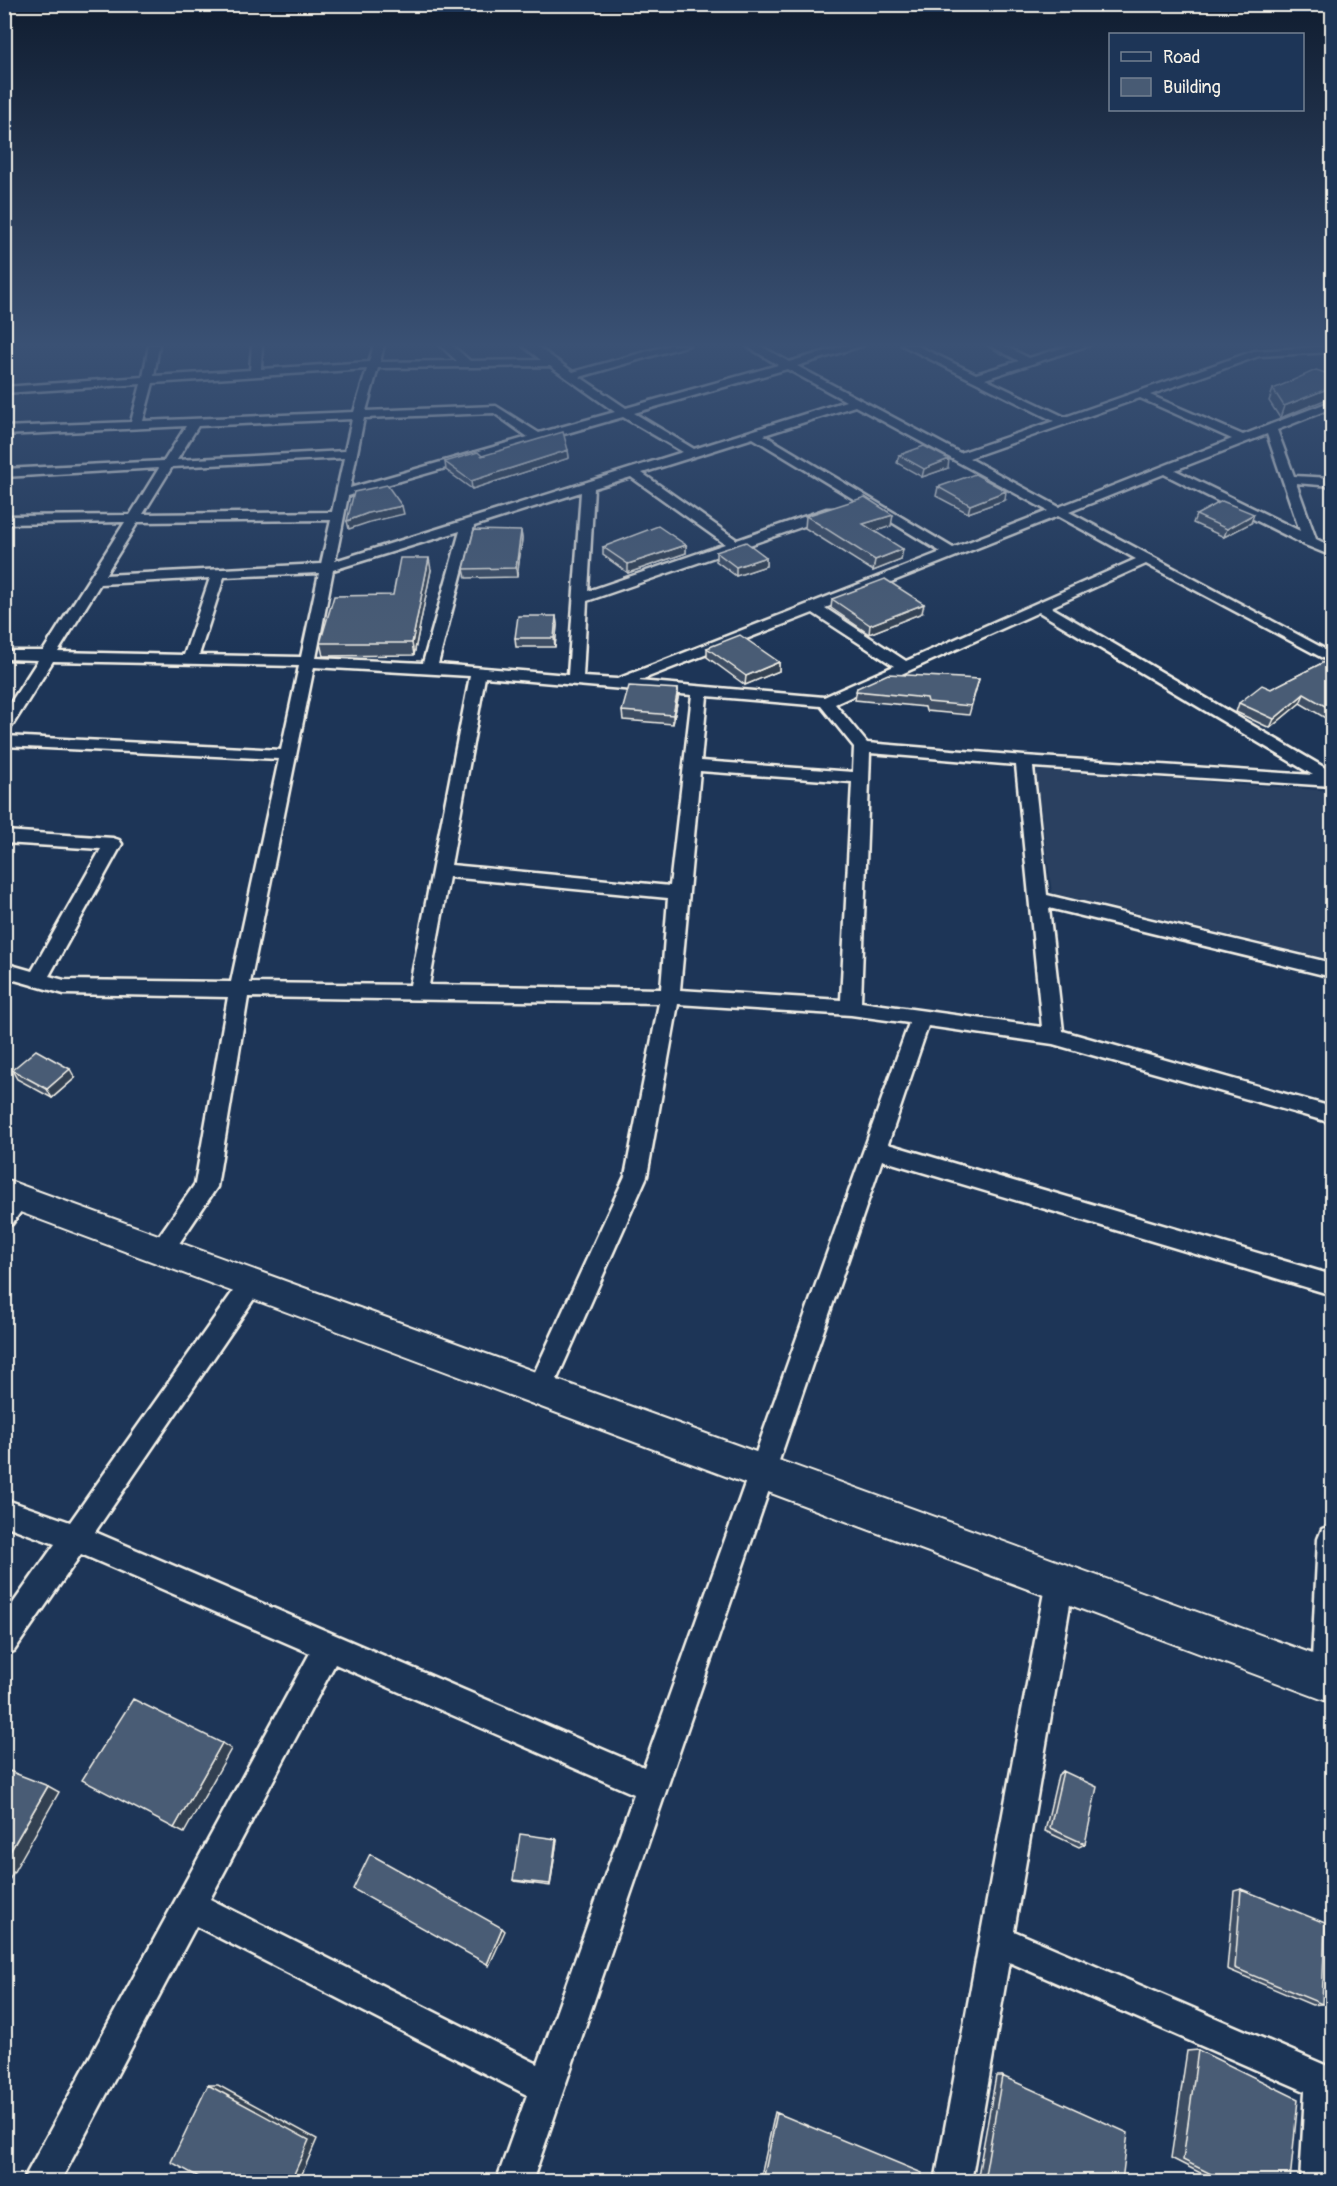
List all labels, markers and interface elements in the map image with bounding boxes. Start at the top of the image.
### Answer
legend [1109,33,1304,111]
text: Road [1163,46,1200,69]
text: Building [1163,76,1221,99]

